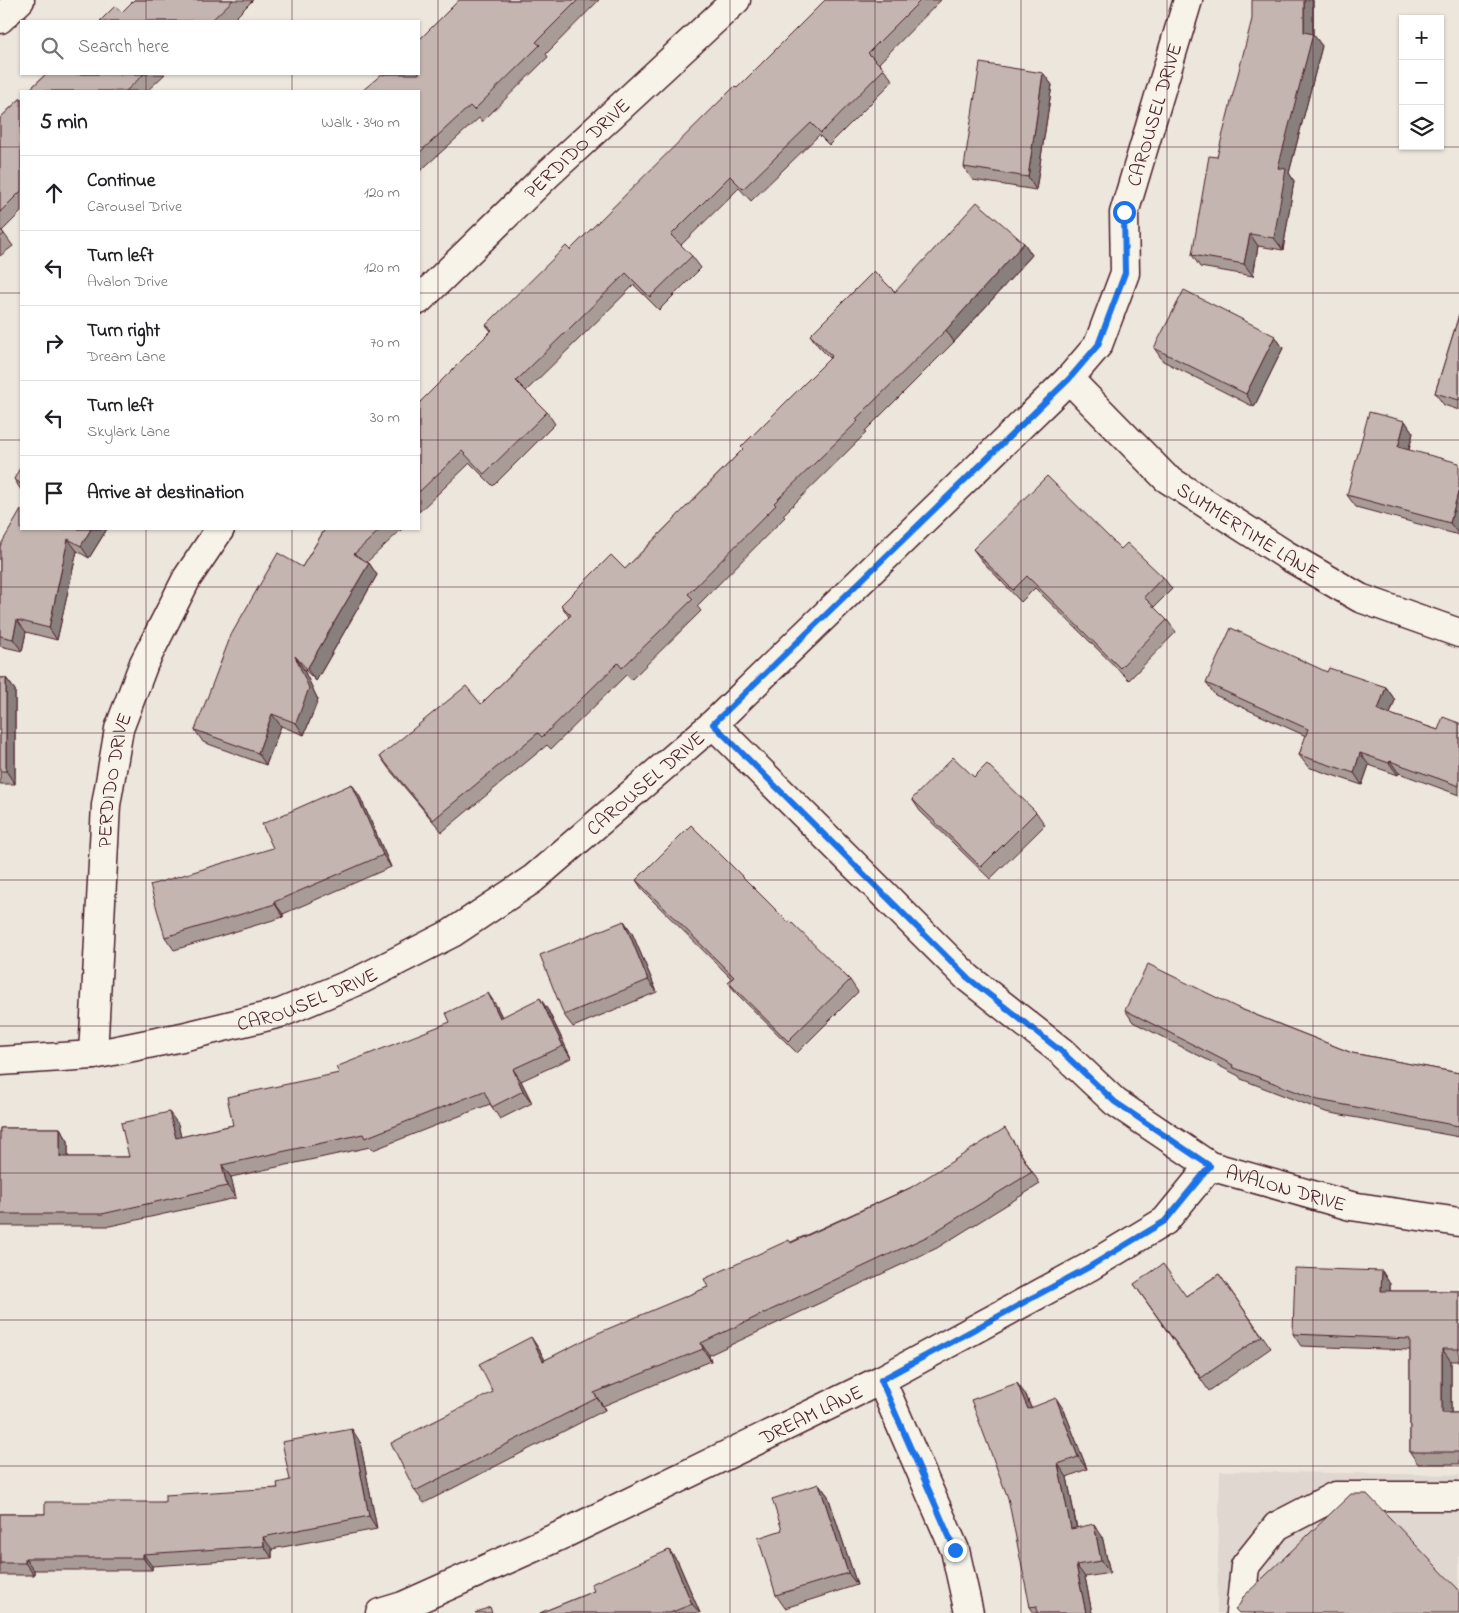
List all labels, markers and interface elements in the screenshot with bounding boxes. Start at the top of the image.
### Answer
map controls [1399,15,1444,150]
button: + [1399,15,1444,60]
search box [20,20,420,75]
icon: search [38,34,66,62]
text: Search here [78,34,169,61]
street label: CAROUSEL DRIVE [1121,40,1191,190]
button: − [1399,60,1444,105]
street label: PERDIDO DRIVE [518,93,638,207]
button: layers [1399,105,1444,150]
text: 5 min [40,108,88,138]
text: Walk · 340 m [321,111,400,135]
text: Continue [87,168,155,195]
icon: ahead [40,179,68,207]
text: 120 m [364,181,400,205]
text: Carousel Drive [87,195,182,219]
route start [1113,201,1136,224]
text: Turn left [87,243,154,270]
icon: left [40,254,68,282]
text: 120 m [364,256,400,280]
text: Avalon Drive [87,270,168,294]
text: Turn right [87,318,160,345]
icon: right [40,329,68,357]
text: 70 m [370,331,400,355]
text: Dream Lane [87,345,166,369]
text: Turn left [87,393,154,420]
icon: left [40,404,68,432]
text: 30 m [370,406,400,430]
text: Skylark Lane [87,420,170,444]
street label: SUMMERTIME LANE [1170,476,1324,588]
icon: arrive [40,479,68,507]
text: Arrive at destination [87,480,244,507]
street label: PERDIDO DRIVE [92,709,141,848]
street label: CAROUSEL DRIVE [581,725,712,844]
street label: CAROUSEL DRIVE [234,961,384,1040]
street label: AVALON DRIVE [1222,1159,1349,1221]
street label: DREAM LANE [755,1379,869,1454]
route end [944,1539,967,1562]

